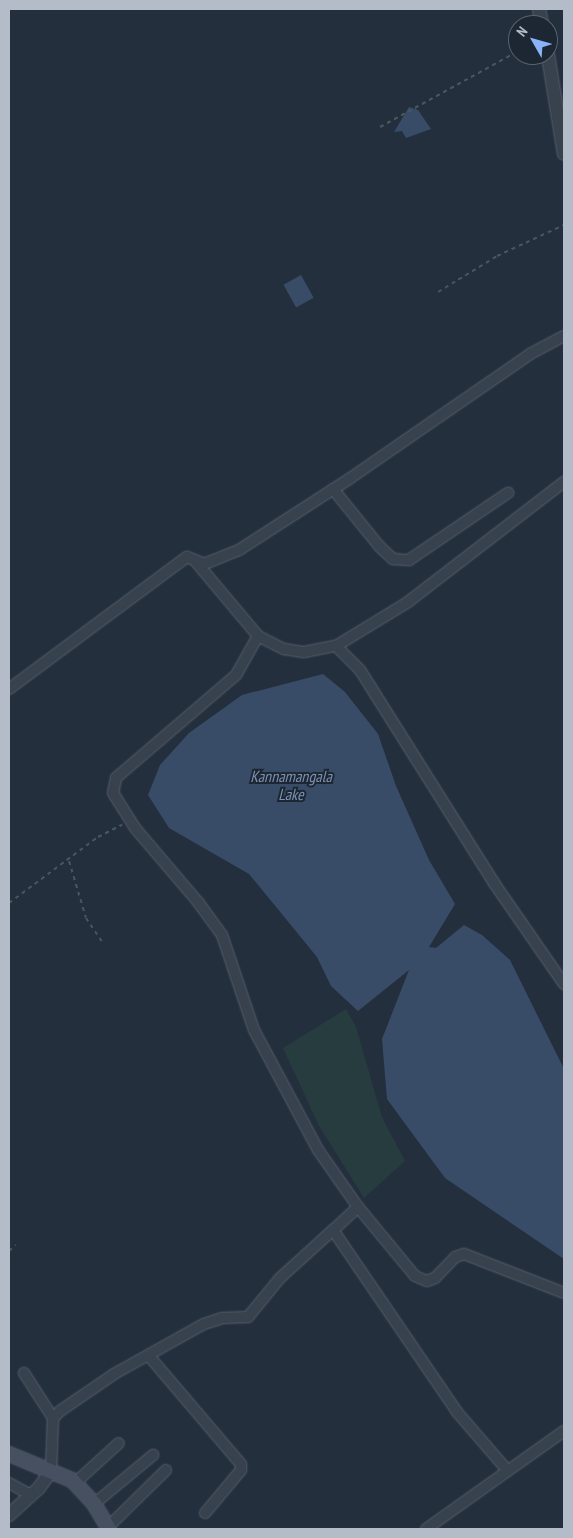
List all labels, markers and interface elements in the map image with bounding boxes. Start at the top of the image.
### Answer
north arrow [508,15,558,65]
text: N [513,23,531,40]
water label: Kannamangala Lake [250,766,332,804]

